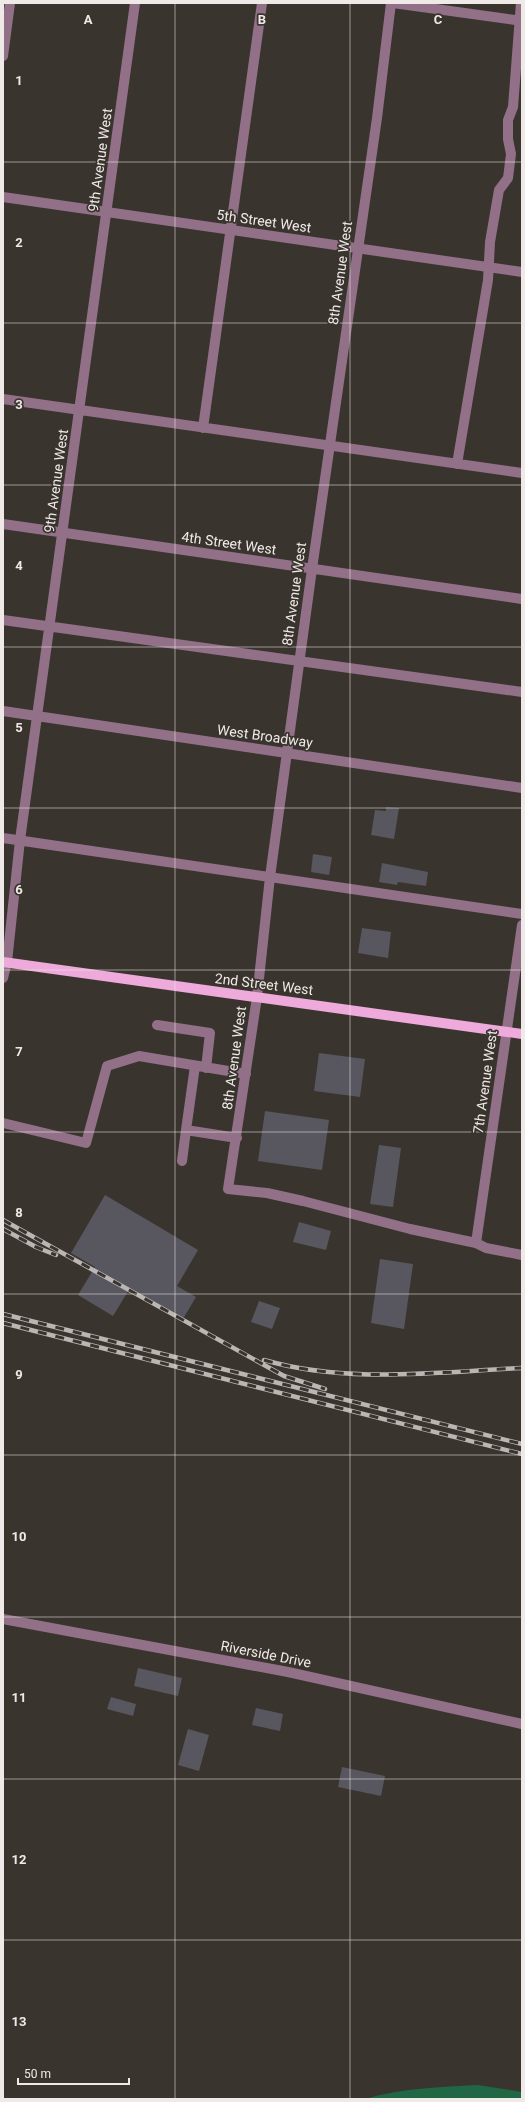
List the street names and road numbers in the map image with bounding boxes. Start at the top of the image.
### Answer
street label: 9th Avenue West [85,107,115,213]
street label: 5th Street West [216,206,313,236]
street label: 8th Avenue West [325,220,355,326]
street label: 9th Avenue West [41,428,71,534]
street label: 4th Street West [181,528,278,558]
street label: 8th Avenue West [279,541,309,647]
street label: West Broadway [216,721,314,751]
street label: 2nd Street West [214,970,314,998]
street label: 8th Avenue West [219,1005,249,1111]
street label: 7th Avenue West [470,1029,500,1135]
street label: Riverside Drive [219,1637,313,1671]

